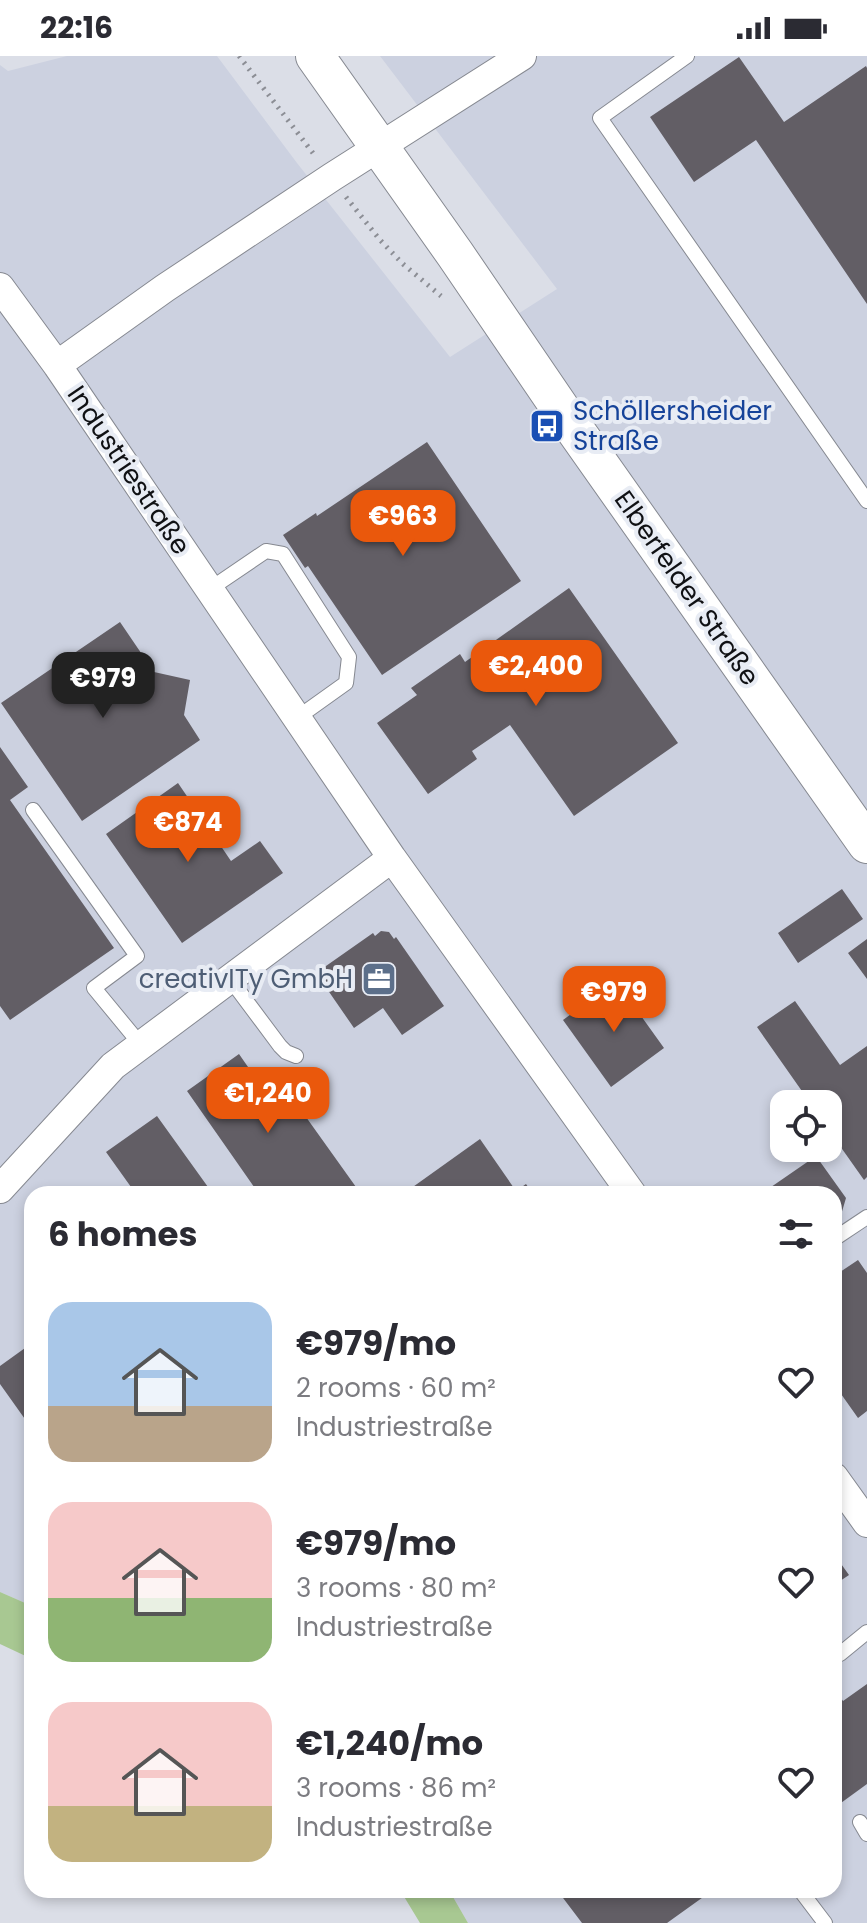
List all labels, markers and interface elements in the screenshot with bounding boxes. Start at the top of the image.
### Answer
text: 22:16 [40,6,113,49]
street label: Industriestraße [59,378,199,562]
place label: Schöllersheider Straße [573,393,772,459]
bus stop icon: Schöllersheider Straße [528,407,566,445]
street label: Elberfelder Straße [606,483,768,693]
pin: €963 [356,490,450,558]
text: €963 [369,498,437,534]
pin: €2,400 [471,640,601,708]
text: €2,400 [489,648,583,684]
pin: €979 [56,652,150,720]
text: €979 [70,660,136,696]
pin: €874 [141,796,235,864]
text: €874 [153,804,223,840]
office icon: creativITy GmbH [360,960,398,998]
place label: creativITy GmbH [139,961,353,997]
pin: €979 [567,966,661,1034]
text: €979 [581,974,647,1010]
pin: €1,240 [203,1067,333,1135]
text: €1,240 [224,1075,312,1111]
map controls [770,1090,842,1162]
button: locate [770,1090,842,1162]
text: 6 homes [48,1210,197,1258]
icon: filters [774,1212,818,1256]
text: €979/mo [296,1319,456,1367]
icon: home [112,1334,208,1430]
icon: heart [774,1360,818,1404]
text: 2 rooms · 60 m² [296,1370,496,1406]
text: Industriestraße [296,1409,493,1445]
text: €979/mo [296,1519,456,1567]
icon: home [112,1534,208,1630]
icon: heart [774,1560,818,1604]
text: 3 rooms · 80 m² [296,1570,496,1606]
text: Industriestraße [296,1609,493,1645]
text: €1,240/mo [296,1719,483,1767]
icon: home [112,1734,208,1830]
icon: heart [774,1760,818,1804]
text: 3 rooms · 86 m² [296,1770,496,1806]
text: Industriestraße [296,1809,493,1845]

